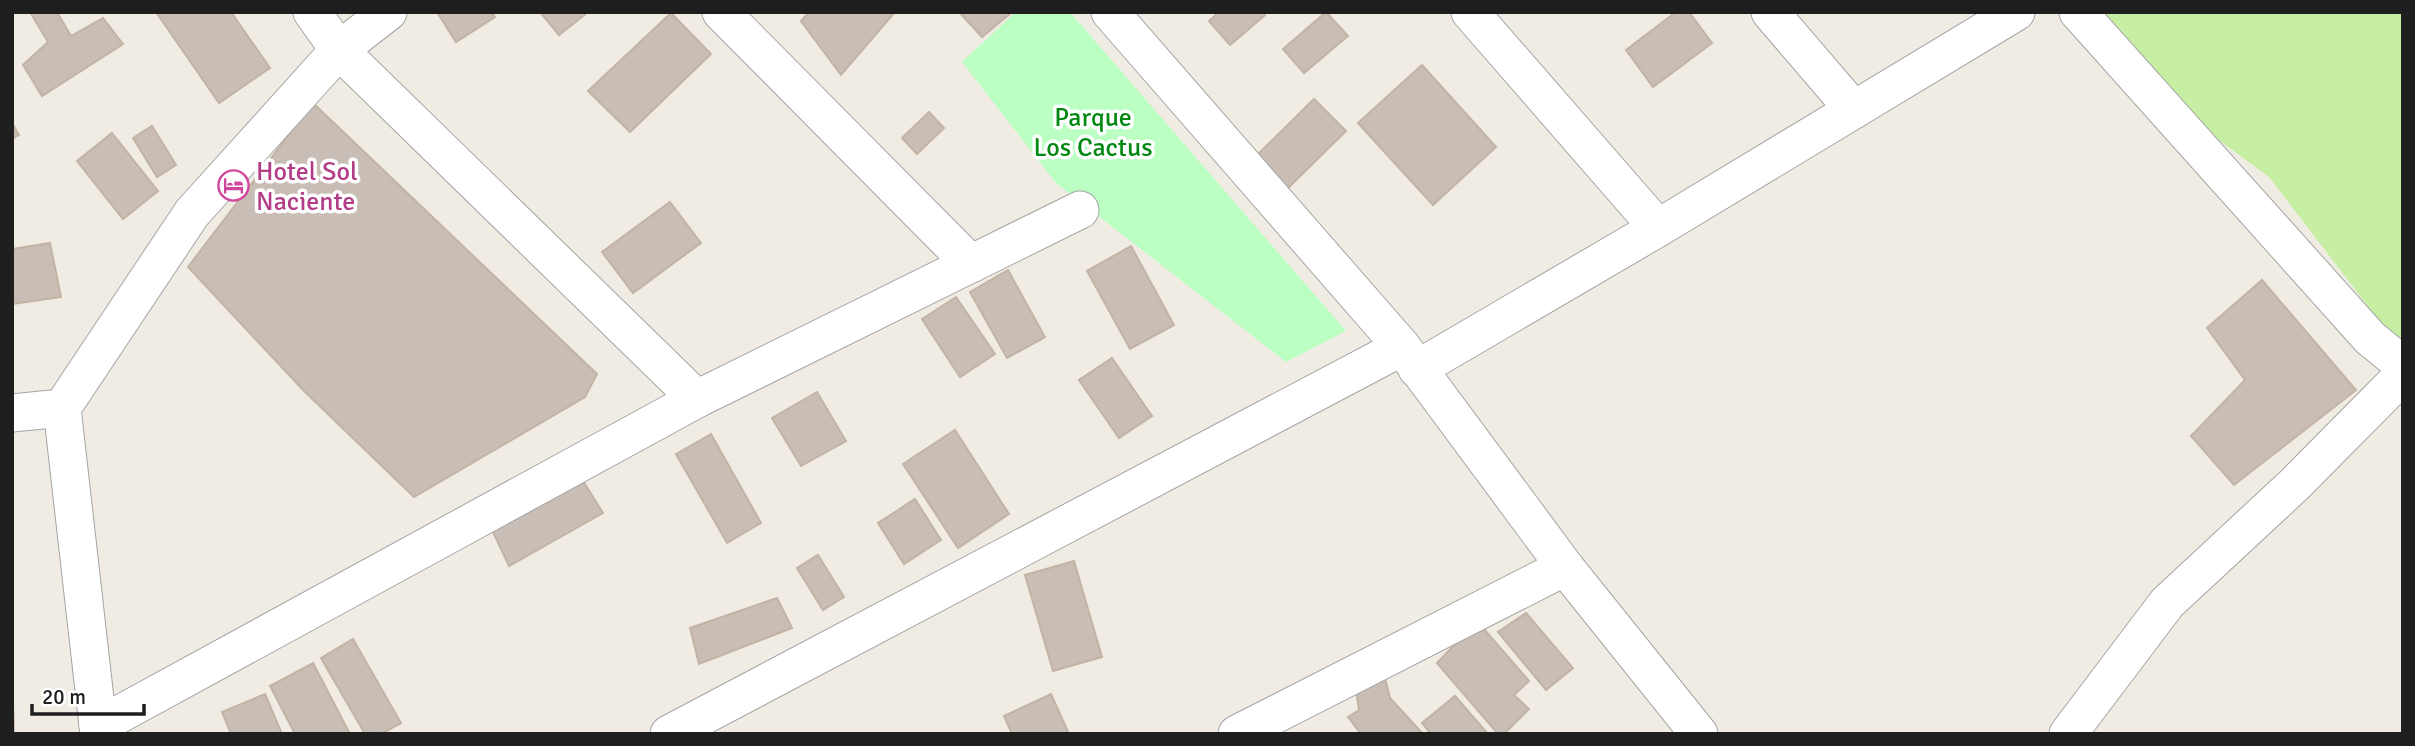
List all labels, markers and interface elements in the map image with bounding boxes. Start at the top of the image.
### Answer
park label: Parque Los Cactus [1033,102,1153,164]
place label: Hotel Sol Naciente [256,156,358,218]
hotel icon: Hotel Sol Naciente [216,169,250,203]
scale bar [32,672,144,716]
text: 20 m [42,684,86,710]

